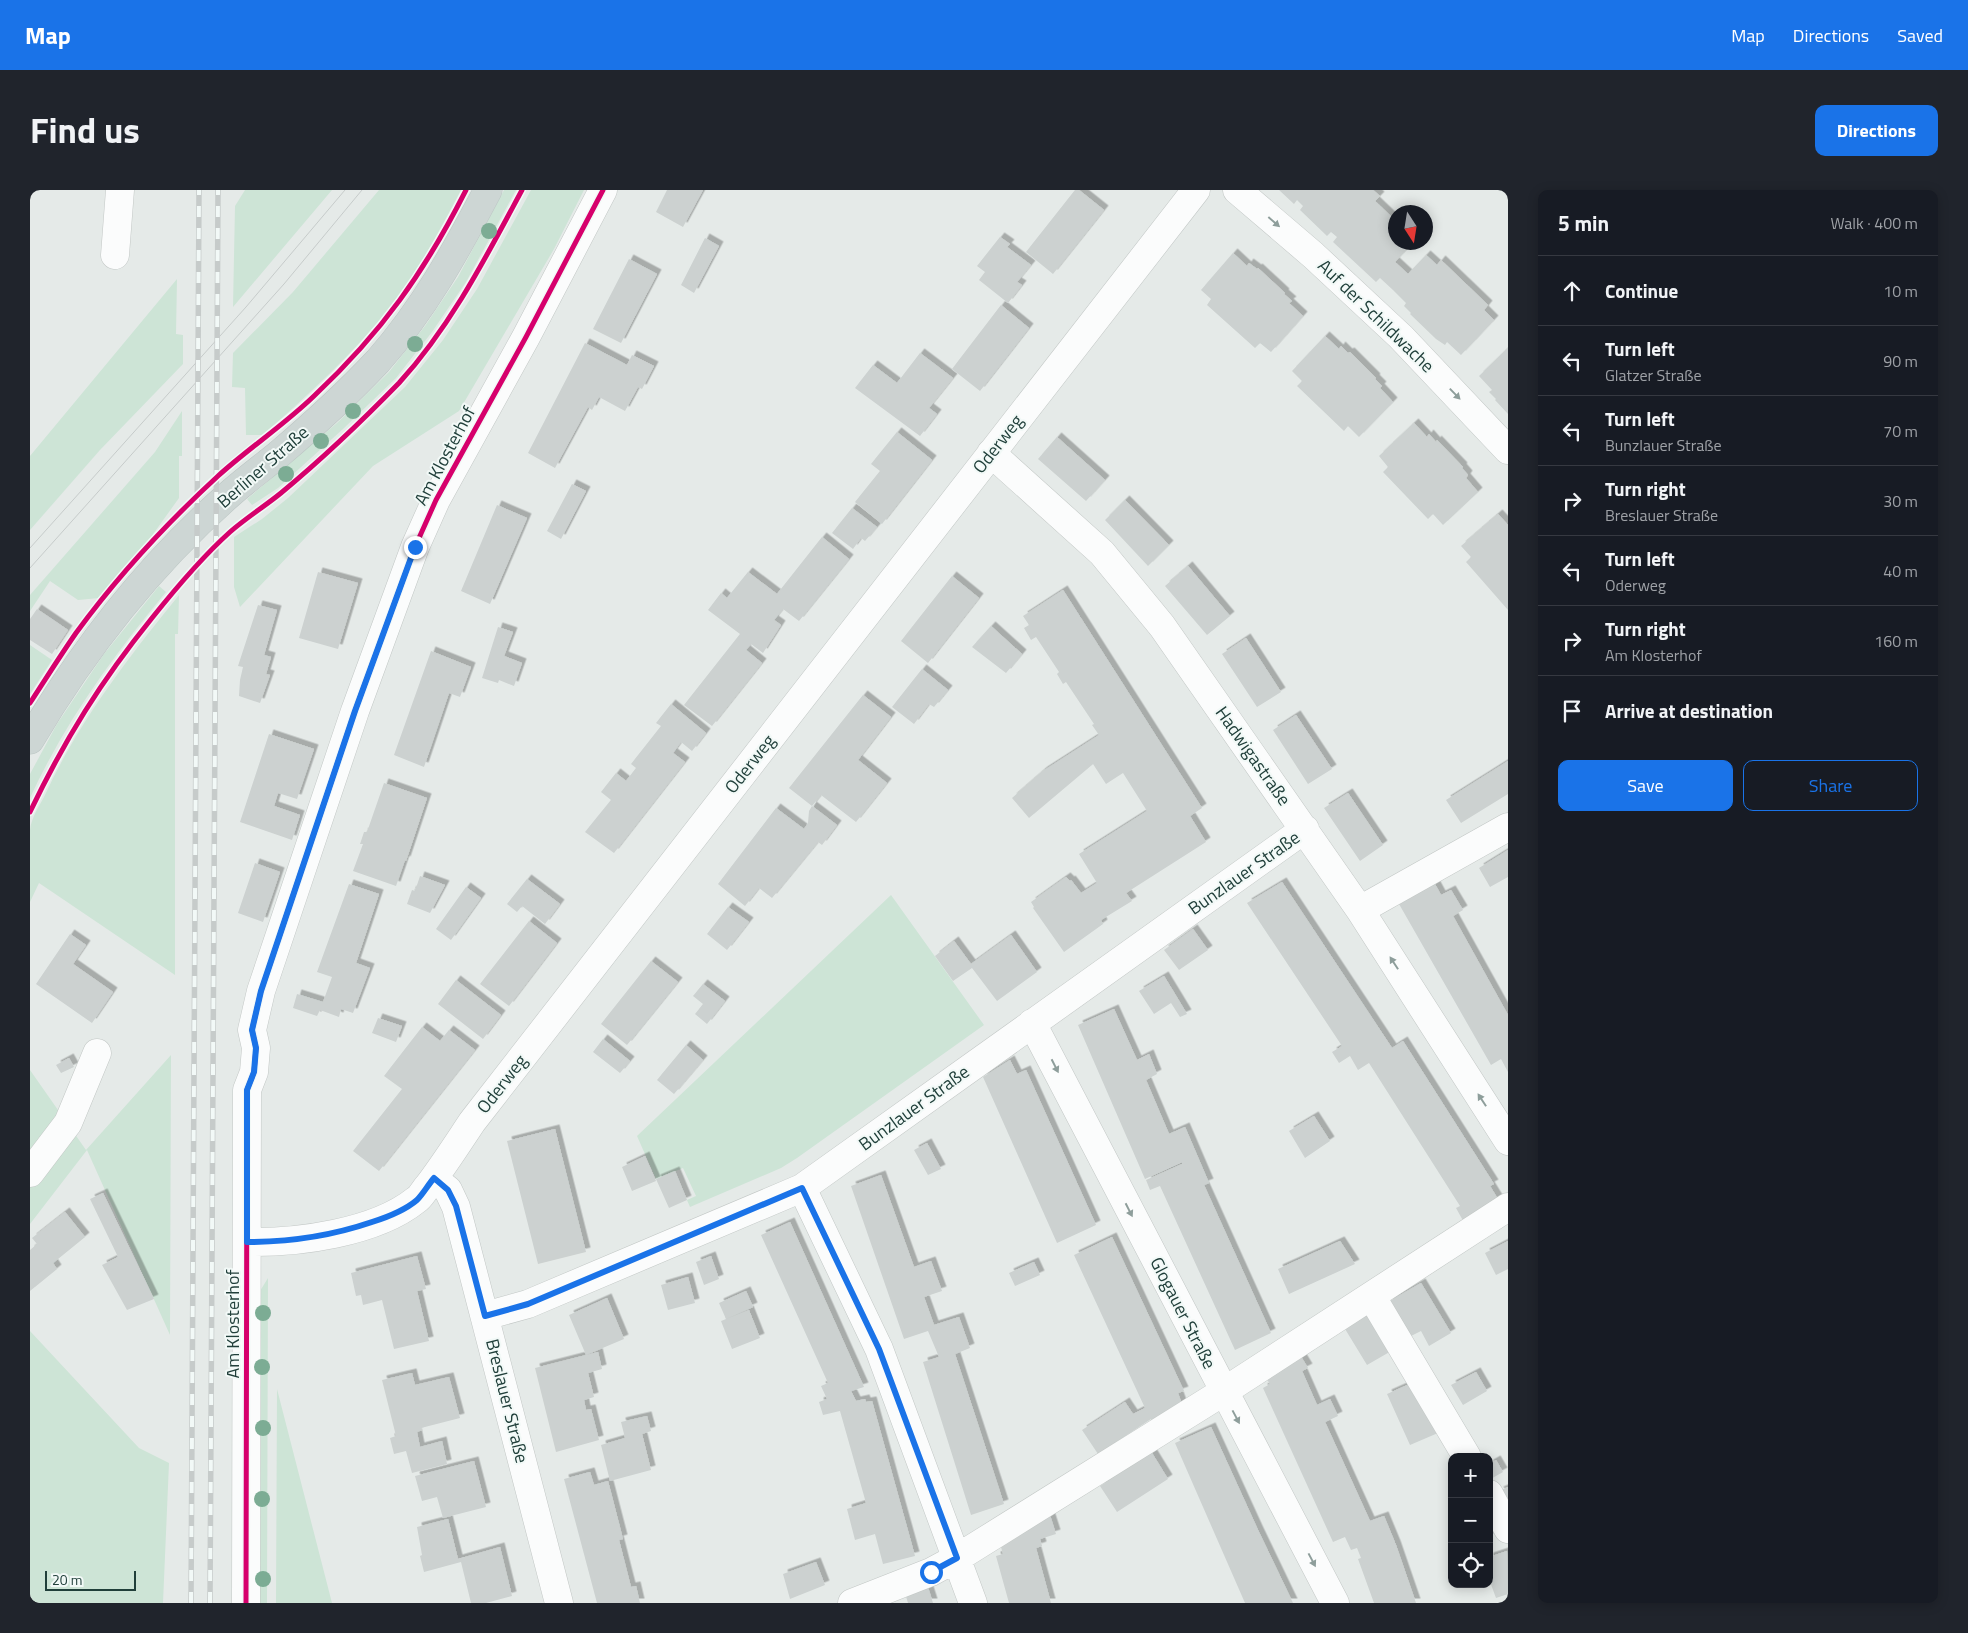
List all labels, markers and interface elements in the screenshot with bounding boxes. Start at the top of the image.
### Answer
text: Map [25,17,71,53]
text: Map [1731,22,1765,49]
text: Directions [1793,22,1869,49]
text: Saved [1897,22,1943,49]
text: Find us [30,103,140,157]
button: Directions [1815,105,1938,156]
north arrow [1388,205,1433,250]
text: 5 min [1558,207,1609,239]
text: Walk · 400 m [1830,211,1918,235]
one-way arrow [1267,216,1280,227]
street label: Auf der Schildwache [1312,253,1441,379]
text: Continue [1605,276,1678,305]
icon: ahead [1558,277,1586,305]
text: 10 m [1883,279,1918,303]
text: Turn left [1605,334,1675,363]
icon: left [1558,347,1586,375]
text: 90 m [1883,349,1918,373]
text: Glatzer Straße [1605,363,1702,387]
one-way arrow [1449,387,1461,399]
street label: Am Klosterhof [407,401,482,510]
text: Turn left [1605,404,1675,433]
street label: Oderweg [966,408,1029,479]
icon: left [1558,417,1586,445]
street label: Berliner Straße [211,419,315,514]
text: 70 m [1883,419,1918,443]
text: Bunzlauer Straße [1605,433,1722,457]
text: Turn right [1605,474,1686,503]
icon: right [1558,487,1586,515]
text: 30 m [1883,489,1918,513]
text: Breslauer Straße [1605,503,1718,527]
route end [404,536,427,559]
text: Turn left [1605,544,1675,573]
icon: left [1558,557,1586,585]
text: 40 m [1883,559,1918,583]
text: Oderweg [1605,573,1666,597]
text: Turn right [1605,614,1686,643]
icon: right [1558,627,1586,655]
text: 160 m [1874,629,1918,653]
text: Am Klosterhof [1605,643,1702,667]
text: Arrive at destination [1605,696,1773,725]
icon: arrive [1558,697,1586,725]
street label: Hadwigastraße [1209,700,1298,811]
street label: Oderweg [718,728,781,799]
button: Save [1558,760,1733,811]
button: Share [1743,760,1918,811]
street label: Bunzlauer Straße [1182,824,1305,921]
one-way arrow [1390,957,1399,970]
street label: Oderweg [470,1048,533,1119]
street label: Bunzlauer Straße [853,1058,975,1157]
one-way arrow [1051,1059,1059,1073]
one-way arrow [1477,1094,1486,1107]
one-way arrow [1125,1203,1133,1217]
street label: Glogauer Straße [1144,1252,1223,1373]
street label: Am Klosterhof [219,1270,246,1378]
street label: Breslauer Straße [479,1336,536,1466]
one-way arrow [1232,1409,1240,1424]
map controls [1448,1453,1493,1588]
button: + [1448,1453,1493,1498]
button: − [1448,1498,1493,1543]
button: locate [1448,1543,1493,1588]
one-way arrow [1308,1553,1316,1568]
route start [920,1561,943,1584]
scale bar [45,1568,136,1591]
text: 20 m [52,1569,82,1590]

